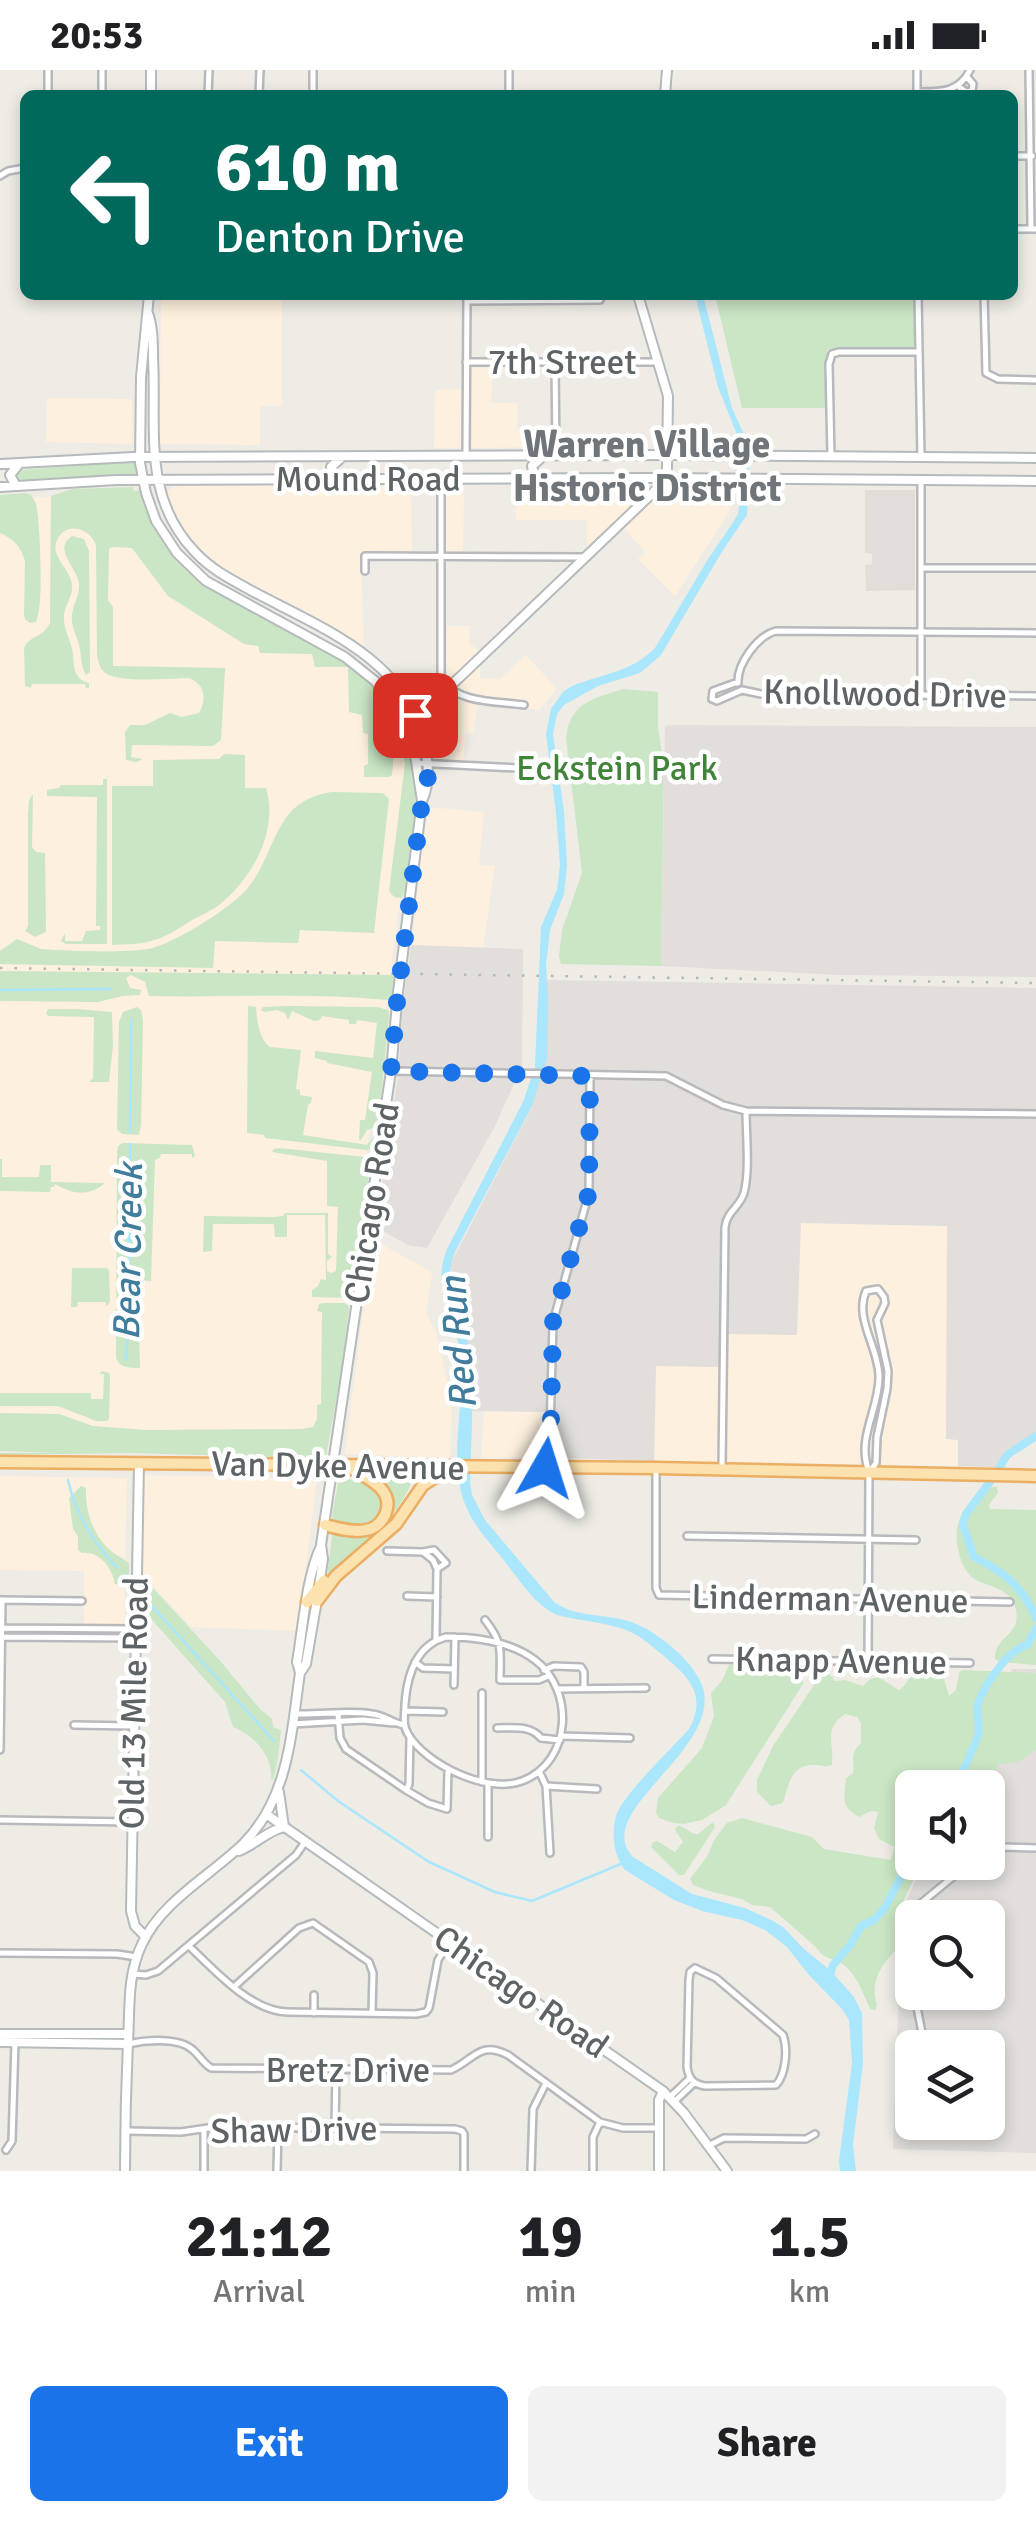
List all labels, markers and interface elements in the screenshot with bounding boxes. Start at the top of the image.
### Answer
text: 20:53 [50,12,143,59]
text: 610 m [215,124,400,210]
icon: left [50,130,180,260]
text: Denton Drive [215,210,465,265]
street label: 7th Street [487,341,637,384]
district label: Warren Village Historic District [513,421,781,512]
street label: Mound Road [275,458,461,501]
street label: Knollwood Drive [763,670,1007,718]
pin [373,673,458,758]
icon: arrive [388,688,443,743]
park label: Eckstein Park [516,747,718,790]
street label: Chicago Road [335,1099,409,1307]
water label: Bear Creek [103,1160,153,1341]
water label: Red Run [429,1273,487,1411]
position arrow [493,1416,597,1520]
street label: Van Dyke Avenue [211,1442,465,1490]
street label: Linderman Avenue [691,1575,969,1623]
street label: Old 13 Mile Road [110,1576,158,1830]
street label: Knapp Avenue [735,1638,947,1684]
map controls [895,1770,1005,2140]
button: sound [895,1770,1005,1880]
button: search [895,1900,1005,2010]
street label: Chicago Road [425,1916,617,2068]
button: layers [895,2030,1005,2140]
street label: Bretz Drive [266,2049,430,2092]
street label: Shaw Drive [210,2107,378,2153]
text: 21:12 [185,2200,333,2274]
text: 19 [518,2200,583,2274]
text: 1.5 [769,2200,851,2274]
text: Arrival [213,2272,305,2311]
text: min [525,2272,576,2311]
text: km [789,2272,830,2311]
button: Exit [30,2386,508,2501]
button: Share [528,2386,1006,2501]

